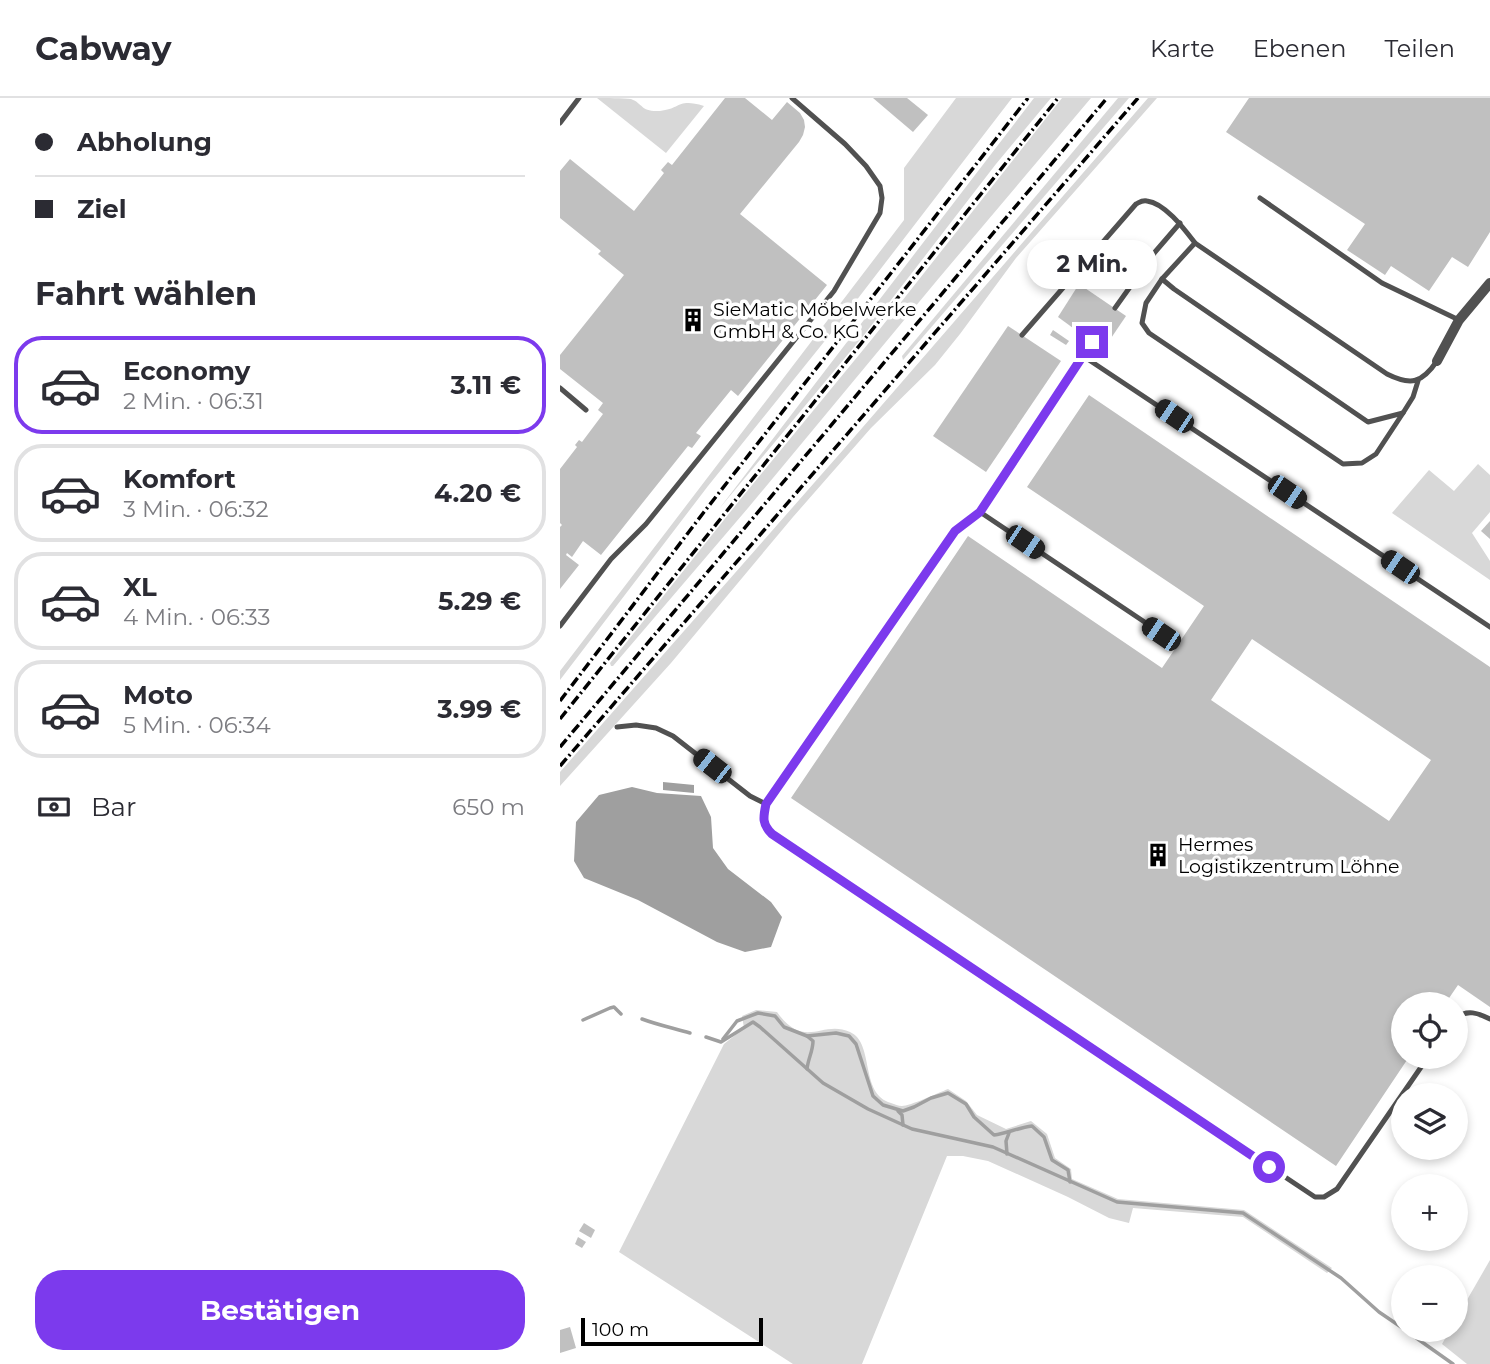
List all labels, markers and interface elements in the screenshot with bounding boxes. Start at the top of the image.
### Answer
text: Cabway [35,28,171,68]
text: Karte [1150,34,1215,63]
text: Ebenen [1253,34,1346,63]
text: Teilen [1384,34,1455,63]
text: Abholung [77,126,212,158]
text: Ziel [77,193,127,225]
callout: 2 Min. [1027,240,1157,289]
text: 2 Min. [1057,250,1127,278]
text: Fahrt wählen [35,274,257,313]
place label: SieMatic Möbelwerke GmbH & Co. KG [713,298,916,343]
building icon: SieMatic Möbelwerke GmbH & Co. KG [679,306,707,334]
route end [1076,326,1108,358]
icon: car [39,354,102,417]
text: Economy [123,355,250,387]
text: 3.11 € [450,369,521,401]
text: 2 Min. · 06:31 [123,387,264,415]
car [1151,396,1198,436]
icon: car [39,462,102,525]
text: Komfort [123,463,236,495]
car [1264,472,1311,512]
text: 4.20 € [434,477,521,509]
text: 3 Min. · 06:32 [123,495,268,523]
car [1002,522,1049,562]
car [1377,547,1424,587]
icon: car [39,570,102,633]
text: XL [123,571,157,603]
text: 5.29 € [438,585,521,617]
text: 4 Min. · 06:33 [123,603,271,631]
car [1138,614,1185,654]
icon: car [39,678,102,741]
text: Moto [123,679,193,711]
text: 3.99 € [437,693,521,725]
text: 5 Min. · 06:34 [123,711,271,739]
car [689,745,736,787]
icon: cash [35,788,73,826]
text: Bar [91,791,136,823]
text: 650 m [452,793,525,821]
place label: Hermes Logistikzentrum Löhne [1178,833,1400,878]
building icon: Hermes Logistikzentrum Löhne [1144,841,1172,869]
map controls [1391,992,1468,1342]
button: locate [1391,992,1468,1069]
button: layers [1391,1083,1468,1160]
route start [1253,1151,1285,1183]
button: + [1391,1174,1468,1251]
button: − [1391,1265,1468,1342]
button: Bestätigen [35,1270,525,1350]
scale bar [581,1315,763,1347]
text: 100 m [592,1318,649,1341]

